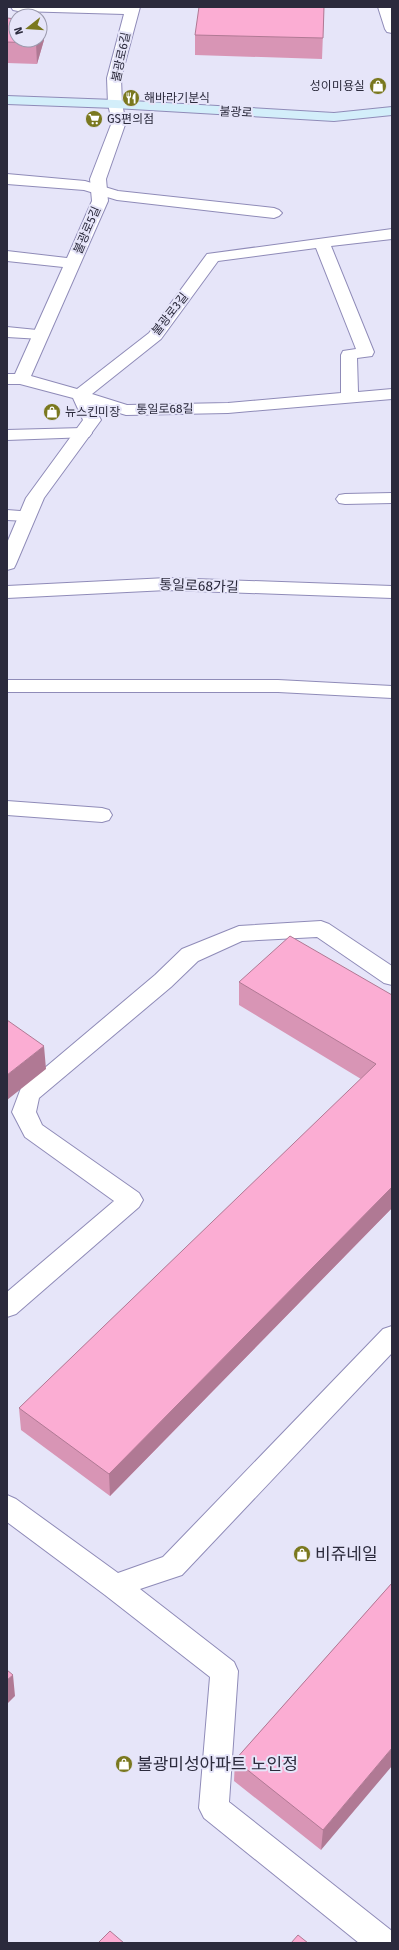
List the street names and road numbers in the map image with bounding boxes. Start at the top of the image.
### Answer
street label: 불광로6길 [109,31,133,83]
street label: 불광로 [219,104,253,120]
street label: 불광로5길 [71,204,103,256]
street label: 불광로3길 [149,290,191,338]
street label: 통일로68길 [136,402,194,416]
street label: 통일로68가길 [159,576,239,596]

